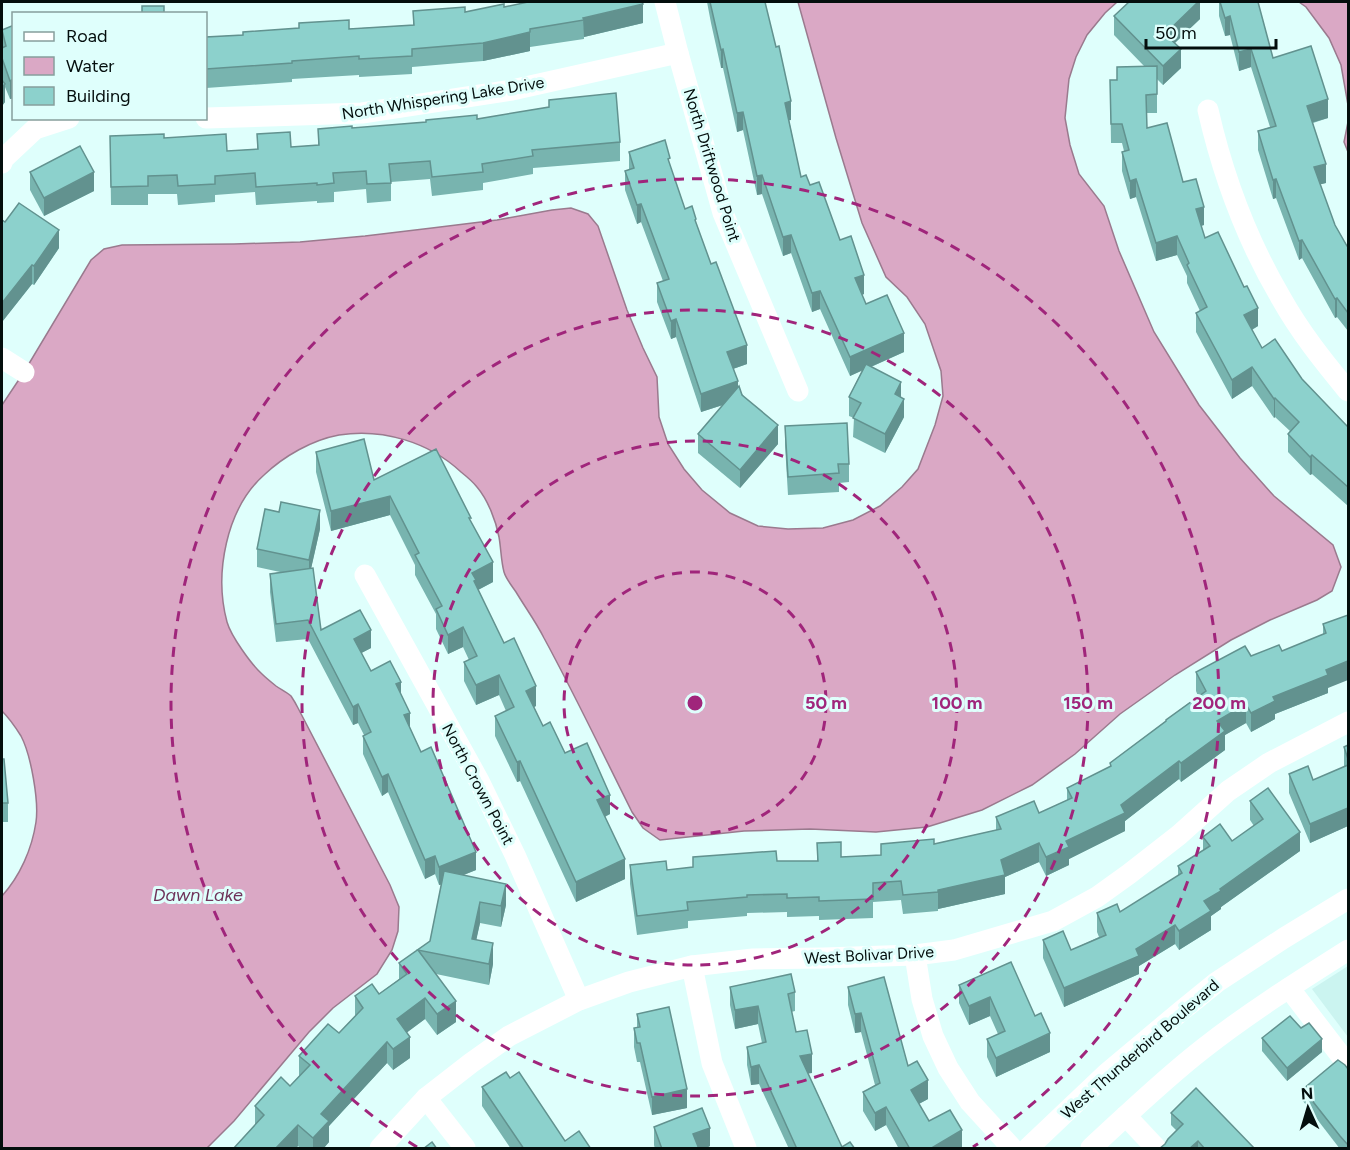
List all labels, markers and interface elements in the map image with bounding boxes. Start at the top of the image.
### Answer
legend [12,12,207,120]
scale bar [1146,12,1276,50]
text: 50 m [1155,22,1197,44]
text: Road [66,25,107,47]
text: Water [66,55,114,77]
street label: North Whispering Lake Drive [340,73,546,123]
text: Building [66,85,131,107]
street label: North Driftwood Point [680,86,744,244]
text: 50 m [805,692,847,714]
text: 100 m [932,692,982,714]
text: 150 m [1063,692,1113,714]
text: 200 m [1192,692,1246,714]
centre of rings [685,693,705,713]
street label: North Crown Point [438,720,518,848]
water label: Dawn Lake [153,884,243,906]
street label: West Bolivar Drive [804,942,935,968]
street label: West Thunderbird Boulevard [1057,975,1223,1123]
north arrow [1278,1078,1338,1138]
text: N [1300,1084,1314,1103]

